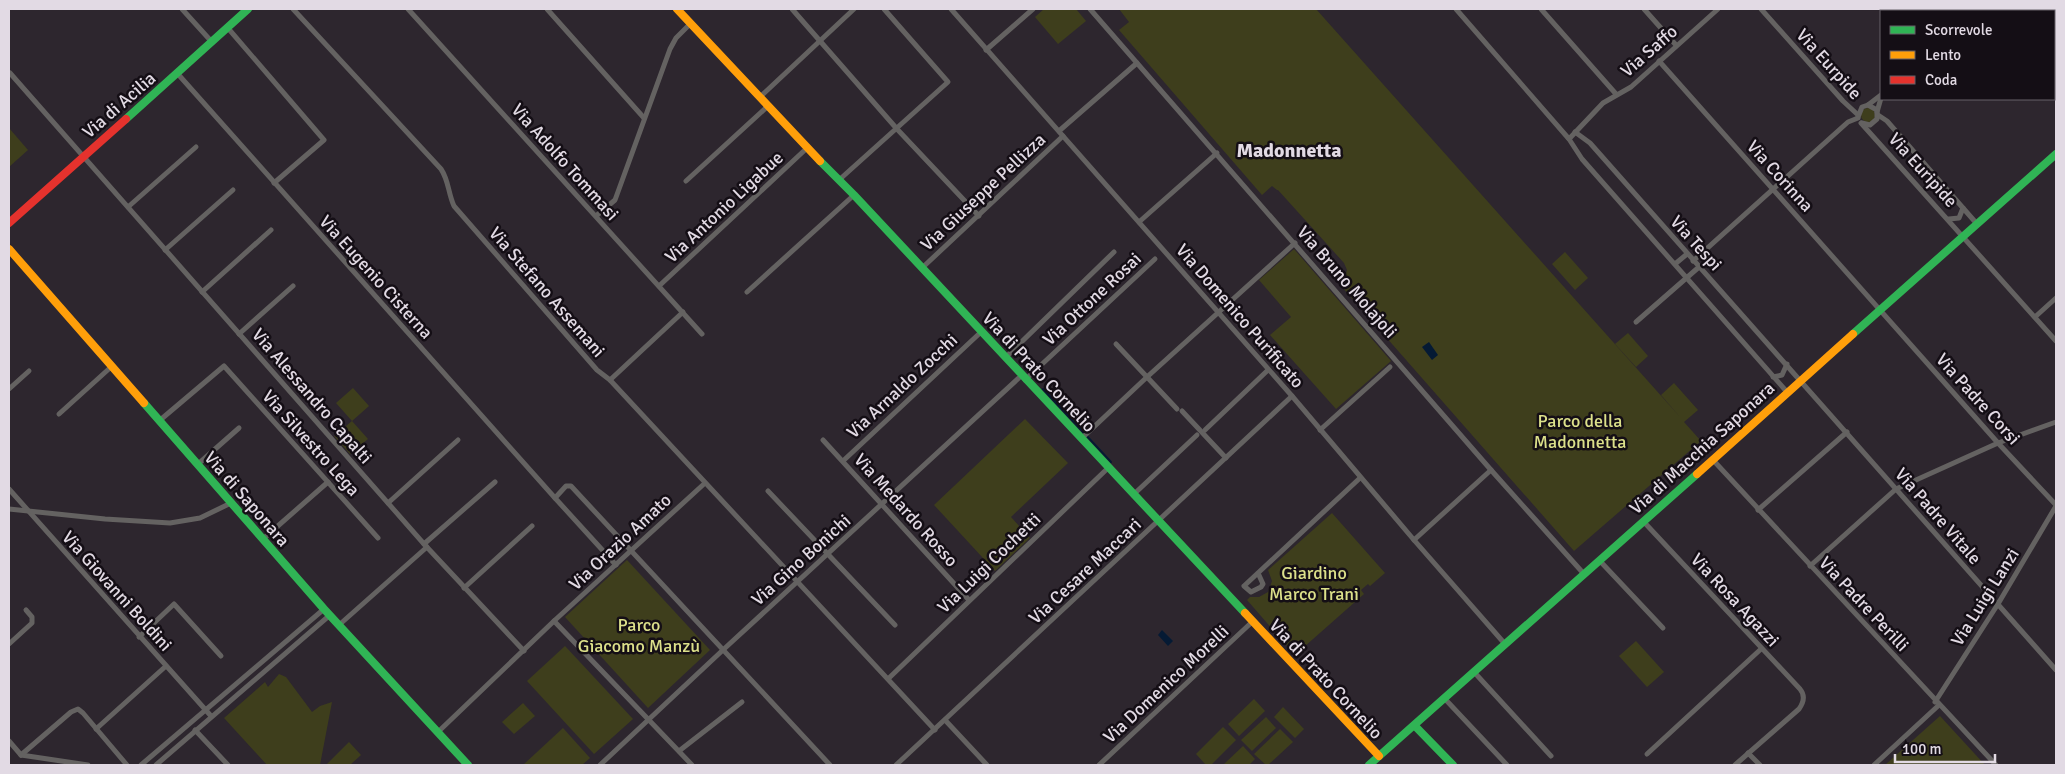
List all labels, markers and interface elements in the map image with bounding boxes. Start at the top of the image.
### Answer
legend [1880,10,2055,100]
street label: Via Saffo [1616,20,1682,82]
text: Scorrevole [1925,21,1992,39]
street label: Via Eurpide [1791,24,1867,104]
text: Lento [1925,46,1961,64]
street label: Via di Acilia [78,67,160,143]
text: Coda [1925,71,1957,89]
street label: Via Adolfo Tommasi [507,99,623,225]
street label: Via Giuseppe Pellizza [916,128,1050,256]
street label: Via Euripide [1884,128,1962,212]
street label: Via Corinna [1742,136,1818,216]
district label: Madonnetta [1236,138,1342,163]
street label: Via Antonio Ligabue [660,147,788,267]
street label: Via Eugenio Cisterna [315,211,437,343]
street label: Via Tespi [1665,211,1727,275]
street label: Via Bruno Molajoli [1292,221,1402,343]
street label: Via Stefano Assemani [484,222,610,362]
street label: Via Domenico Purificato [1171,239,1309,393]
street label: Via Ottone Rosai [1038,248,1146,350]
street label: Via di Prato Cornelio [978,307,1100,437]
street label: Via Alessandro Capalti [247,324,377,468]
street label: Via Arnaldo Zocchi [842,329,962,443]
street label: Via Padre Corsi [1931,349,2025,449]
street label: Via di Macchia Saponara [1625,377,1779,519]
street label: Via Silvestro Lega [257,385,365,501]
park label: Parco della Madonnetta [1534,410,1626,453]
street label: Via di Saponara [200,447,294,551]
street label: Via Medardo Rosso [849,449,963,571]
street label: Via Padre Vitale [1890,463,1986,569]
street label: Via Orazio Amato [564,489,676,595]
street label: Via Luigi Cochetti [933,508,1045,618]
street label: Via Gino Bonichi [747,510,855,610]
street label: Via Cesare Maccari [1024,513,1146,629]
street label: Via Giovanni Boldini [57,526,177,656]
street label: Via Luigi Lanzi [1946,544,2024,650]
street label: Via Rosa Agazzi [1686,549,1784,651]
street label: Via Padre Perilli [1814,552,1914,656]
park label: Giardino Marco Trani [1269,562,1359,605]
park label: Parco Giacomo Manzù [578,614,700,657]
street label: Via di Prato Cornelio [1265,614,1387,744]
street label: Via Domenico Morelli [1099,620,1233,748]
scale bar [1895,732,1995,764]
text: 100 m [1902,740,1942,758]

